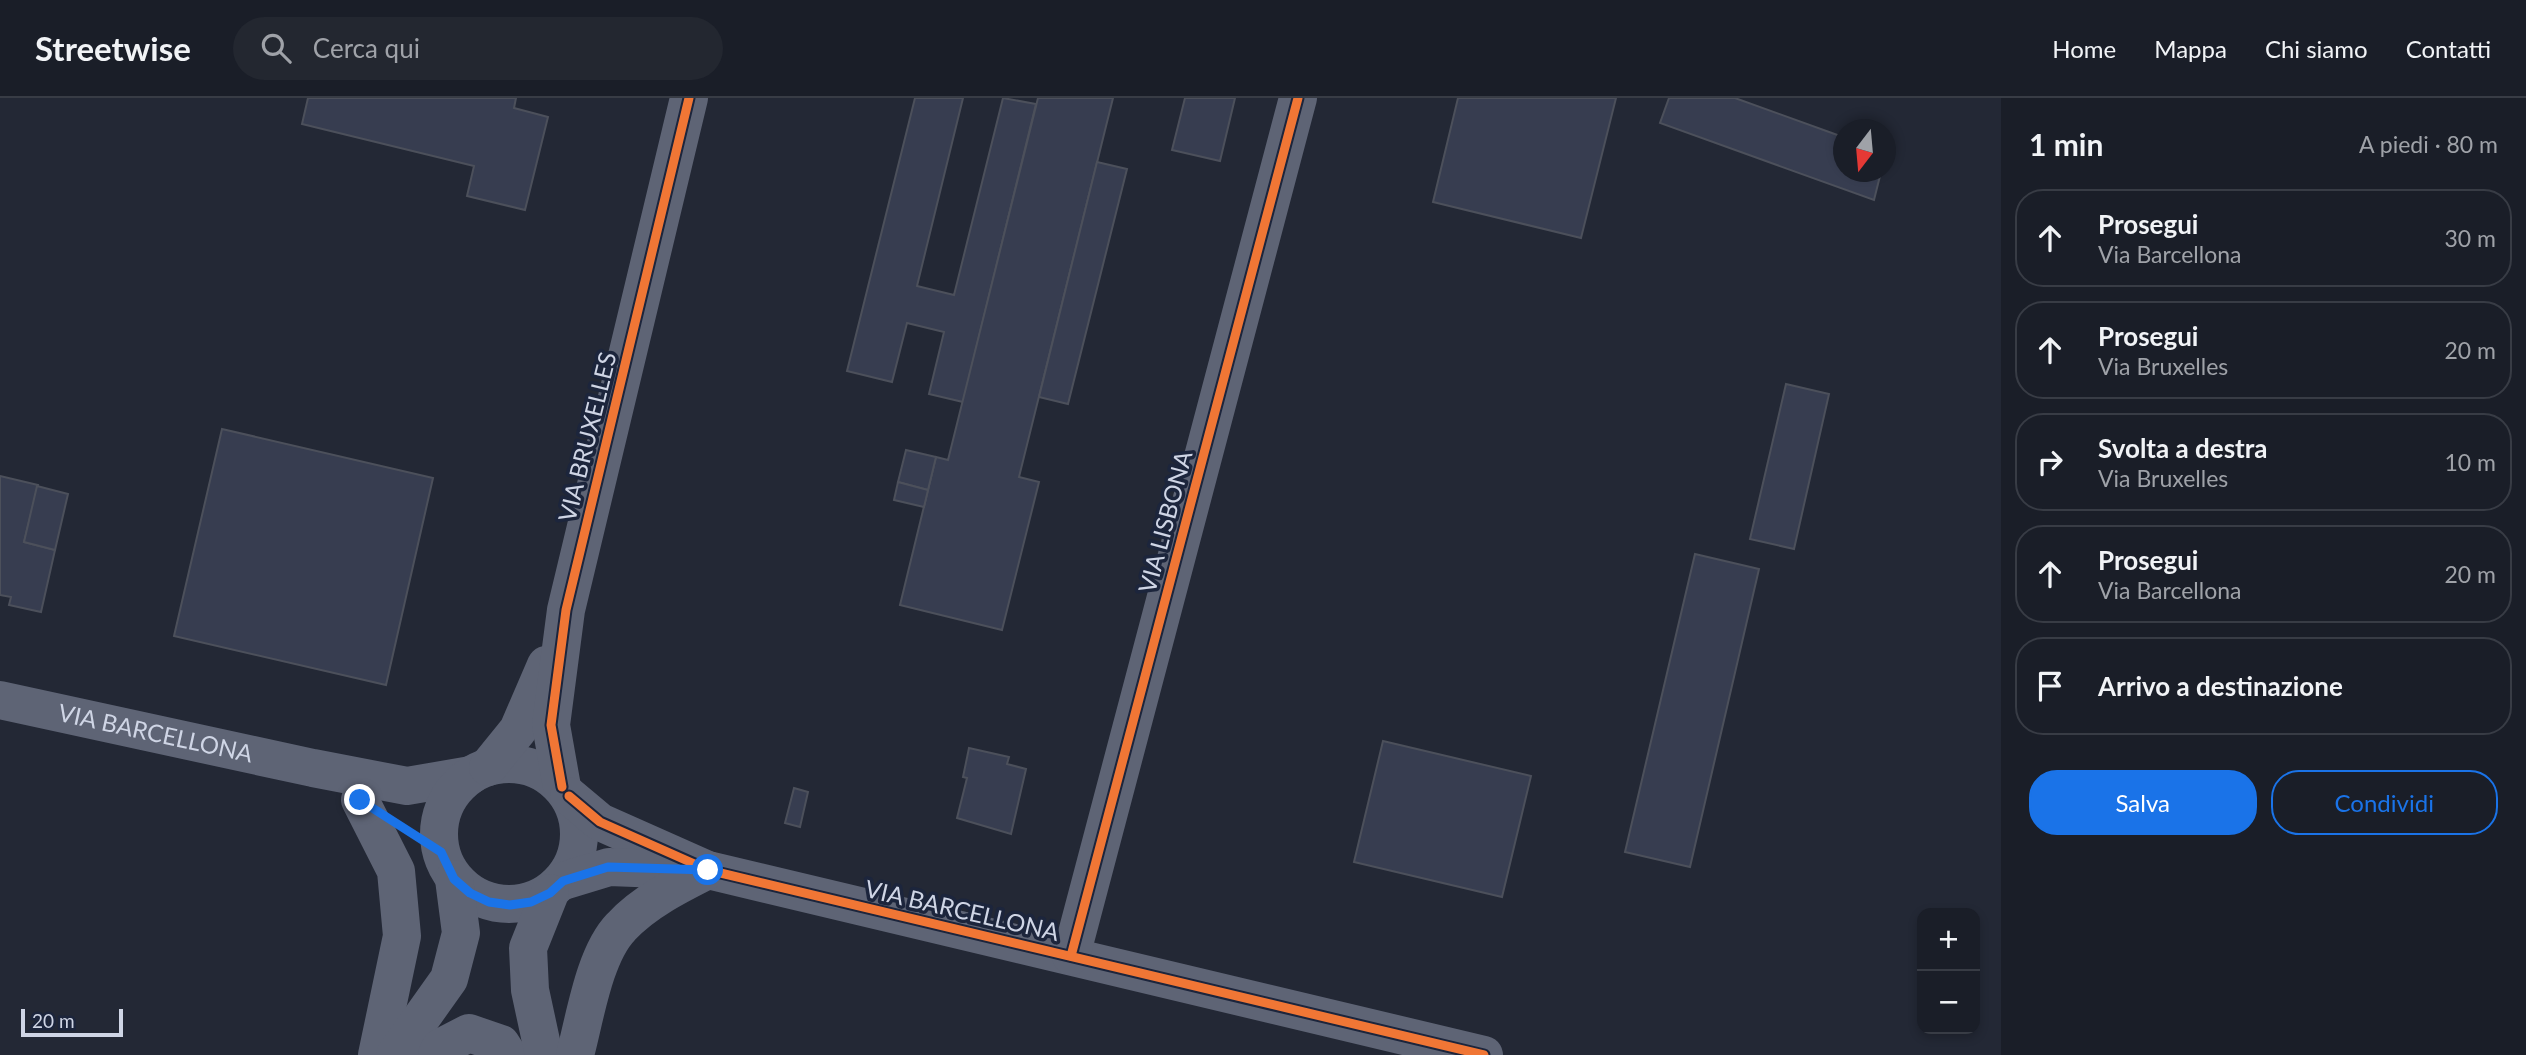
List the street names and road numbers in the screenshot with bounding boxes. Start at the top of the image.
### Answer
street label: VIA BRUXELLES [551,349,622,524]
street label: VIA LISBONA [1132,447,1198,596]
street label: VIA BARCELLONA [56,697,257,768]
street label: VIA BARCELLONA [862,873,1063,946]

